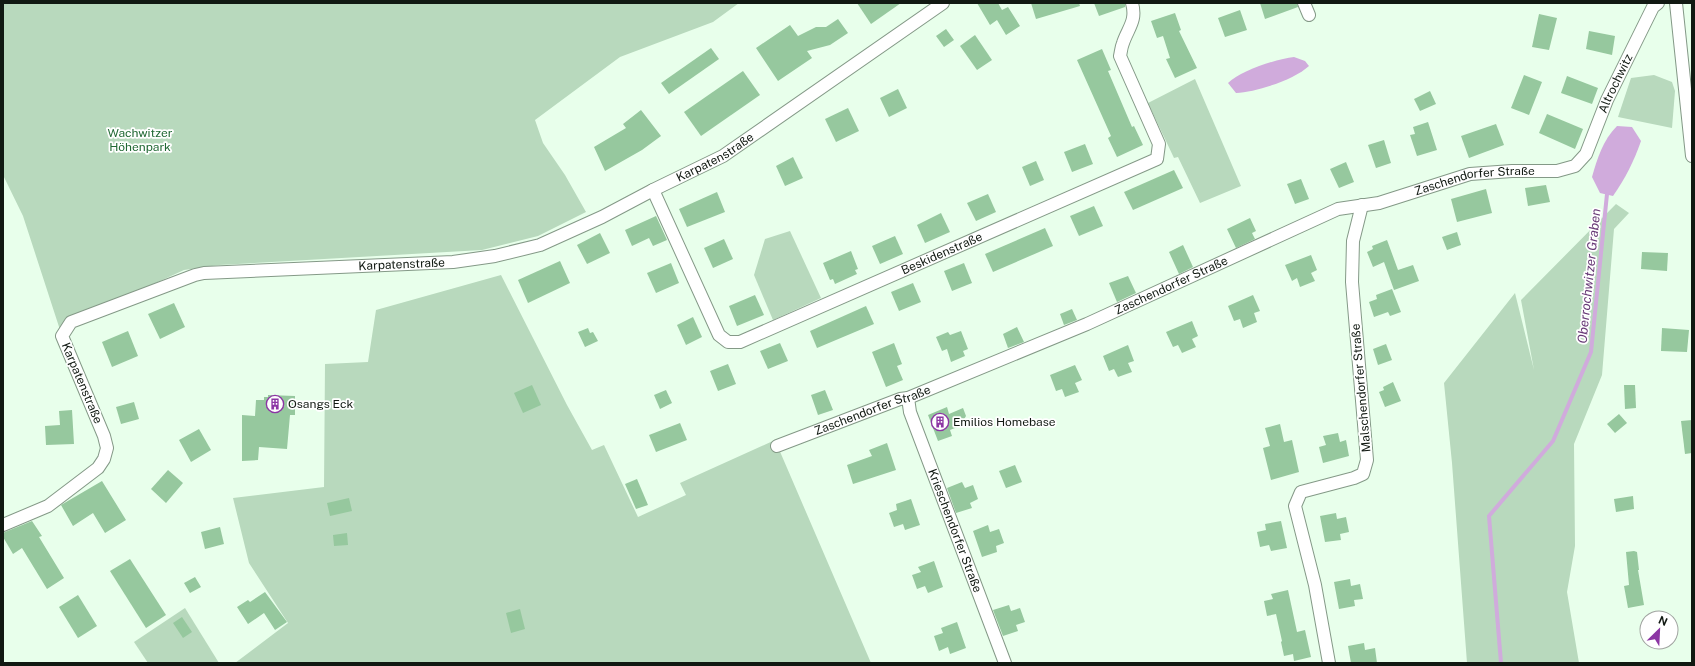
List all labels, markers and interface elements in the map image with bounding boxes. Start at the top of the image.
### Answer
street label: Altrochwitz [1596,52,1636,115]
park label: Wachwitzer Höhenpark [108,126,173,154]
street label: Karpatenstraße [674,130,756,185]
street label: Zaschendorfer Straße [1413,164,1535,198]
water label: Oberrochwitzer Graben [1574,208,1604,344]
street label: Beskidenstraße [899,229,985,277]
street label: Zaschendorfer Straße [1112,253,1230,317]
street label: Karpatenstraße [358,255,445,273]
street label: Malschendorfer Straße [1348,323,1374,453]
street label: Karpatenstraße [59,340,105,426]
street label: Zaschendorfer Straße [812,382,933,438]
building icon: Osangs Eck [265,394,285,414]
place label: Osangs Eck [288,397,353,411]
building icon: Emilios Homebase [930,412,950,432]
place label: Emilios Homebase [953,415,1056,429]
street label: Krieschendorfer Straße [925,467,985,595]
north arrow [1639,610,1679,650]
text: N [1657,614,1669,628]

